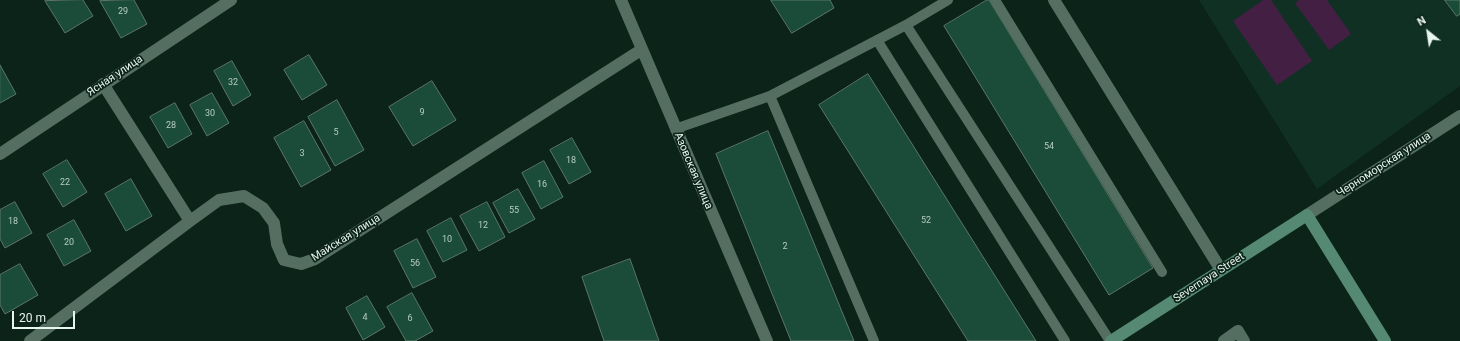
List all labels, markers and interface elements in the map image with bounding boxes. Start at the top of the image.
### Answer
house number: 29 [118,7,128,17]
north arrow [1408,12,1448,52]
text: N [1415,14,1428,29]
street label: Ясная улица [85,53,145,99]
house number: 32 [228,78,238,88]
house number: 9 [419,108,425,118]
house number: 30 [205,109,215,119]
house number: 28 [166,121,176,131]
house number: 5 [333,128,339,138]
street label: Черноморская улица [1335,130,1433,200]
street label: Азовская улица [671,131,715,211]
house number: 54 [1044,142,1054,152]
house number: 3 [299,149,305,159]
house number: 18 [566,156,576,166]
house number: 22 [60,178,70,188]
house number: 16 [537,180,547,190]
house number: 55 [509,206,519,216]
street label: Майская улица [309,212,383,264]
house number: 52 [921,216,931,226]
house number: 18 [8,217,18,227]
house number: 12 [478,221,488,231]
house number: 10 [442,235,452,245]
house number: 20 [64,238,74,248]
house number: 2 [782,242,788,252]
street label: Severnaya Street [1171,250,1247,306]
house number: 56 [410,259,420,269]
scale bar [14,303,77,329]
text: 20 m [19,311,46,325]
house number: 4 [362,313,368,323]
house number: 6 [407,314,413,324]

